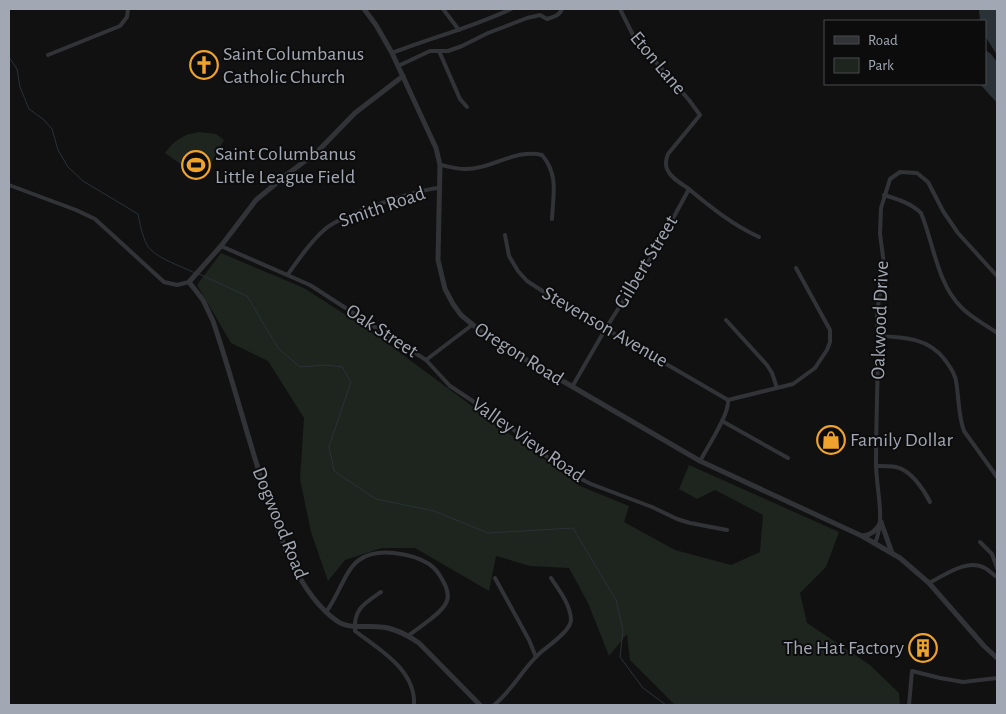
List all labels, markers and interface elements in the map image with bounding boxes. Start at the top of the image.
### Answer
legend [824,20,986,85]
street label: Eton Lane [626,28,690,98]
text: Road [868,33,898,48]
place label: Saint Columbanus Catholic Church [223,44,364,87]
church icon: Saint Columbanus Catholic Church [189,50,219,80]
text: Park [868,58,894,73]
place label: Saint Columbanus Little League Field [215,144,356,187]
sports icon: Saint Columbanus Little League Field [181,150,211,180]
street label: Smith Road [336,183,428,231]
street label: Gilbert Street [611,212,682,312]
street label: Oakwood Drive [868,260,892,380]
street label: Stevenson Avenue [539,283,671,371]
street label: Oak Street [342,300,422,362]
street label: Oregon Road [471,319,567,389]
street label: Valley View Road [468,394,588,486]
shop icon: Family Dollar [816,425,846,455]
place label: Family Dollar [850,430,953,450]
street label: Dogwood Road [248,464,312,582]
building icon: The Hat Factory [908,633,938,663]
place label: The Hat Factory [783,638,904,658]

